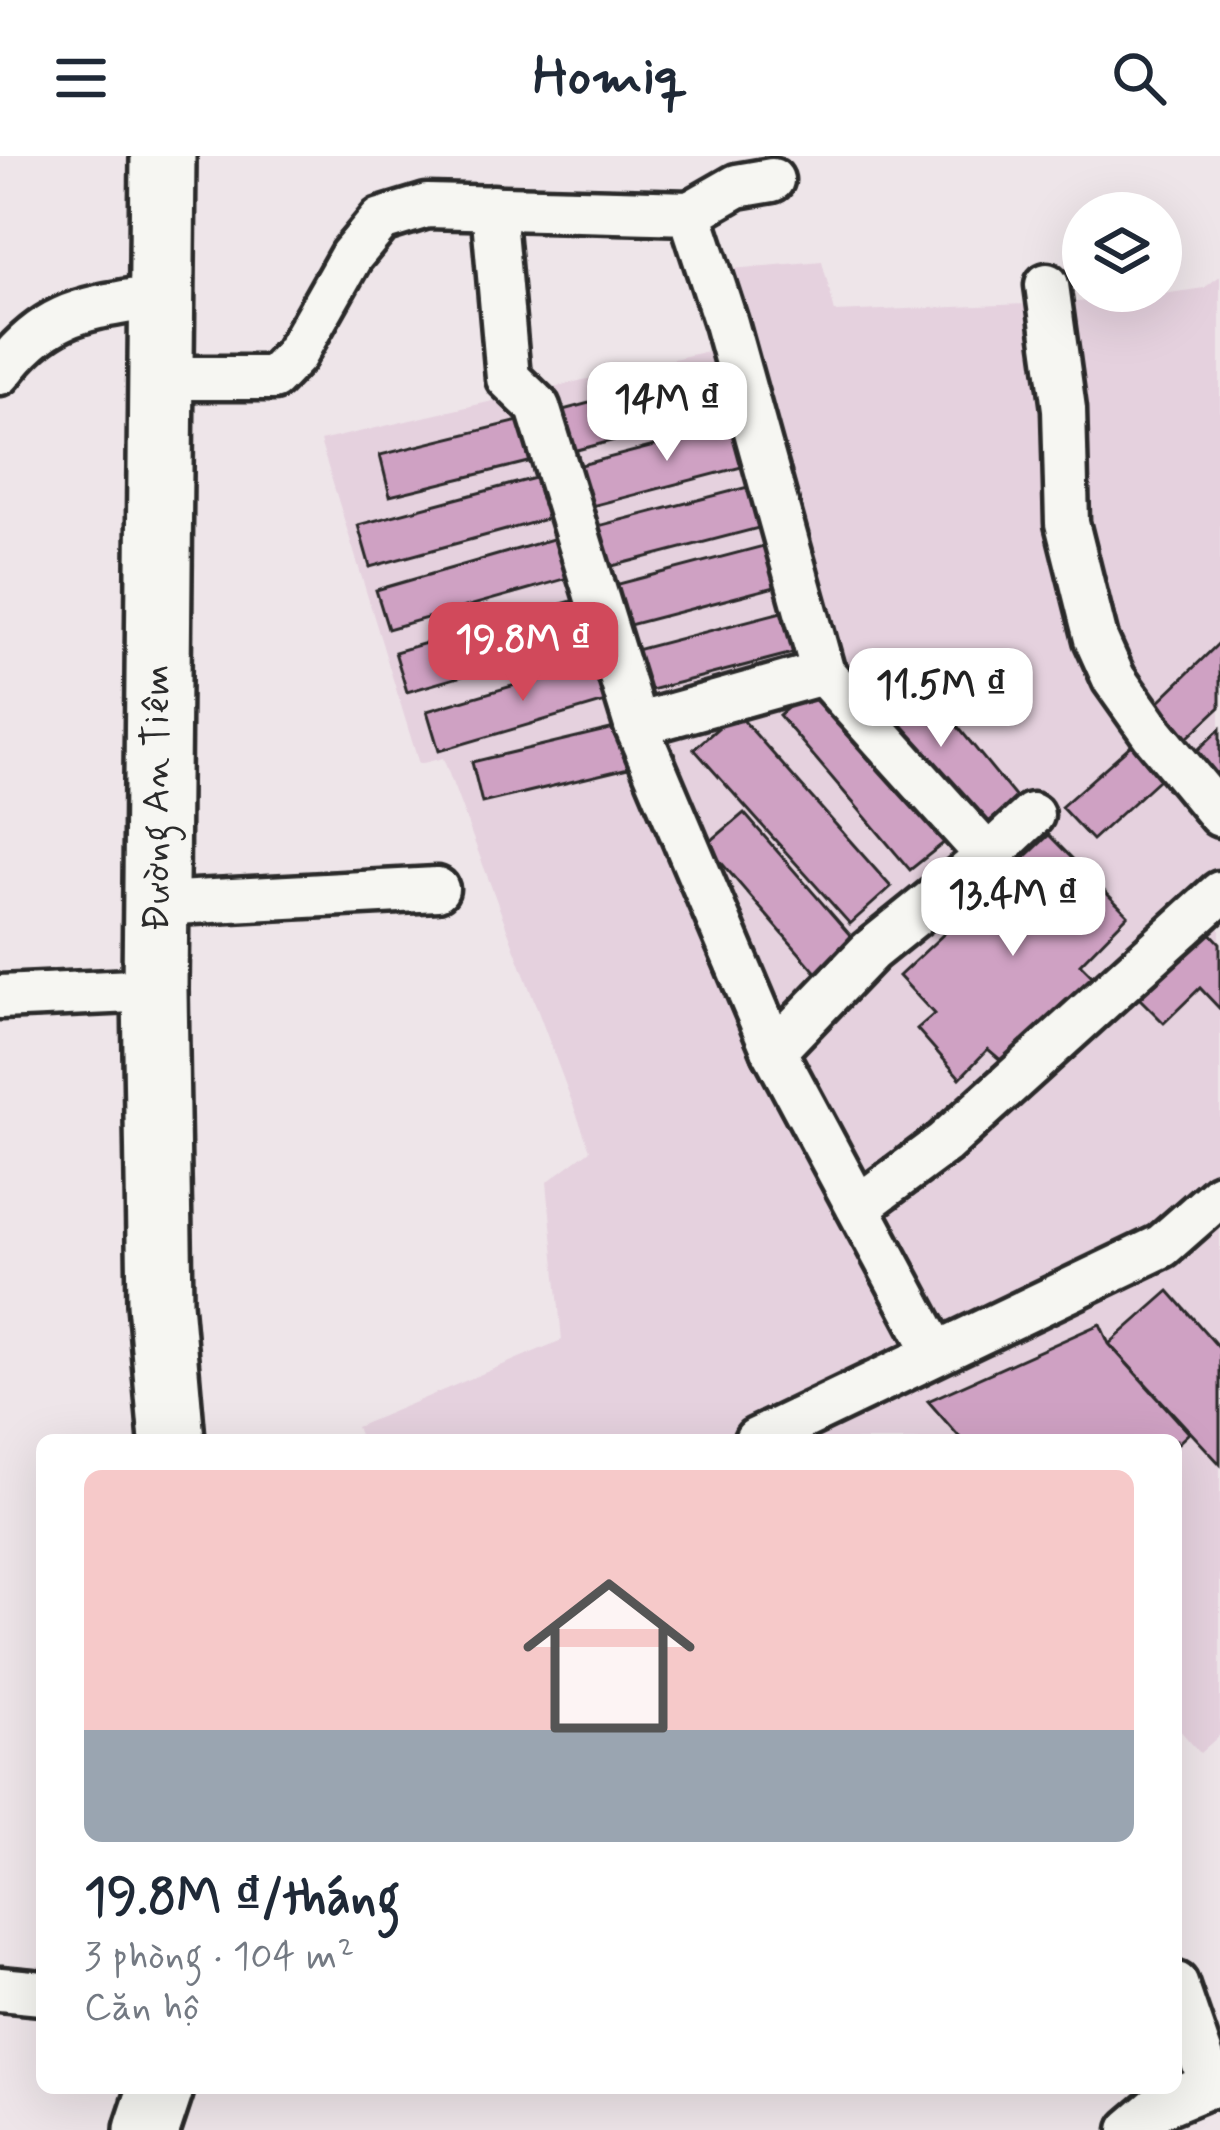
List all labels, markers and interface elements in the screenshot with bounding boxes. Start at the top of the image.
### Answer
text: Homiq [533,43,687,114]
icon: menu [48,45,114,111]
icon: search [1106,45,1172,111]
map controls [1062,192,1182,312]
button: layers [1062,192,1182,312]
pin: 14M ₫ [583,362,751,464]
text: 14M ₫ [614,375,720,426]
pin: 19.8M ₫ [412,602,634,704]
text: 19.8M ₫ [455,615,591,666]
pin: 11.5M ₫ [830,648,1052,750]
text: 11.5M ₫ [876,661,1006,712]
street label: Đường An Tiêm [132,665,186,932]
pin: 13.4M ₫ [902,857,1124,959]
text: 13.4M ₫ [948,870,1078,921]
icon: home [501,1548,717,1764]
text: 19.8M ₫/tháng [84,1866,400,1932]
text: 3 phòng · 104 m² [84,1932,354,1983]
text: Căn hộ [84,1983,201,2034]

